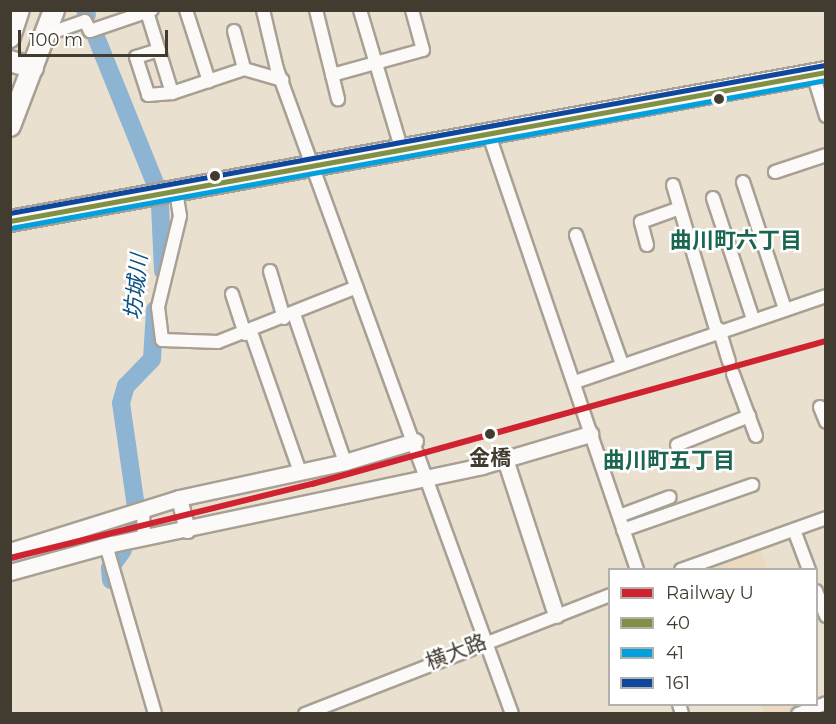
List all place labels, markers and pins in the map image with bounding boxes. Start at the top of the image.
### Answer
unlabelled marker [713,93,725,105]
unlabelled marker [209,170,221,182]
marker: 金橋 [481,425,499,443]
place label: 金橋 [469,445,511,471]

